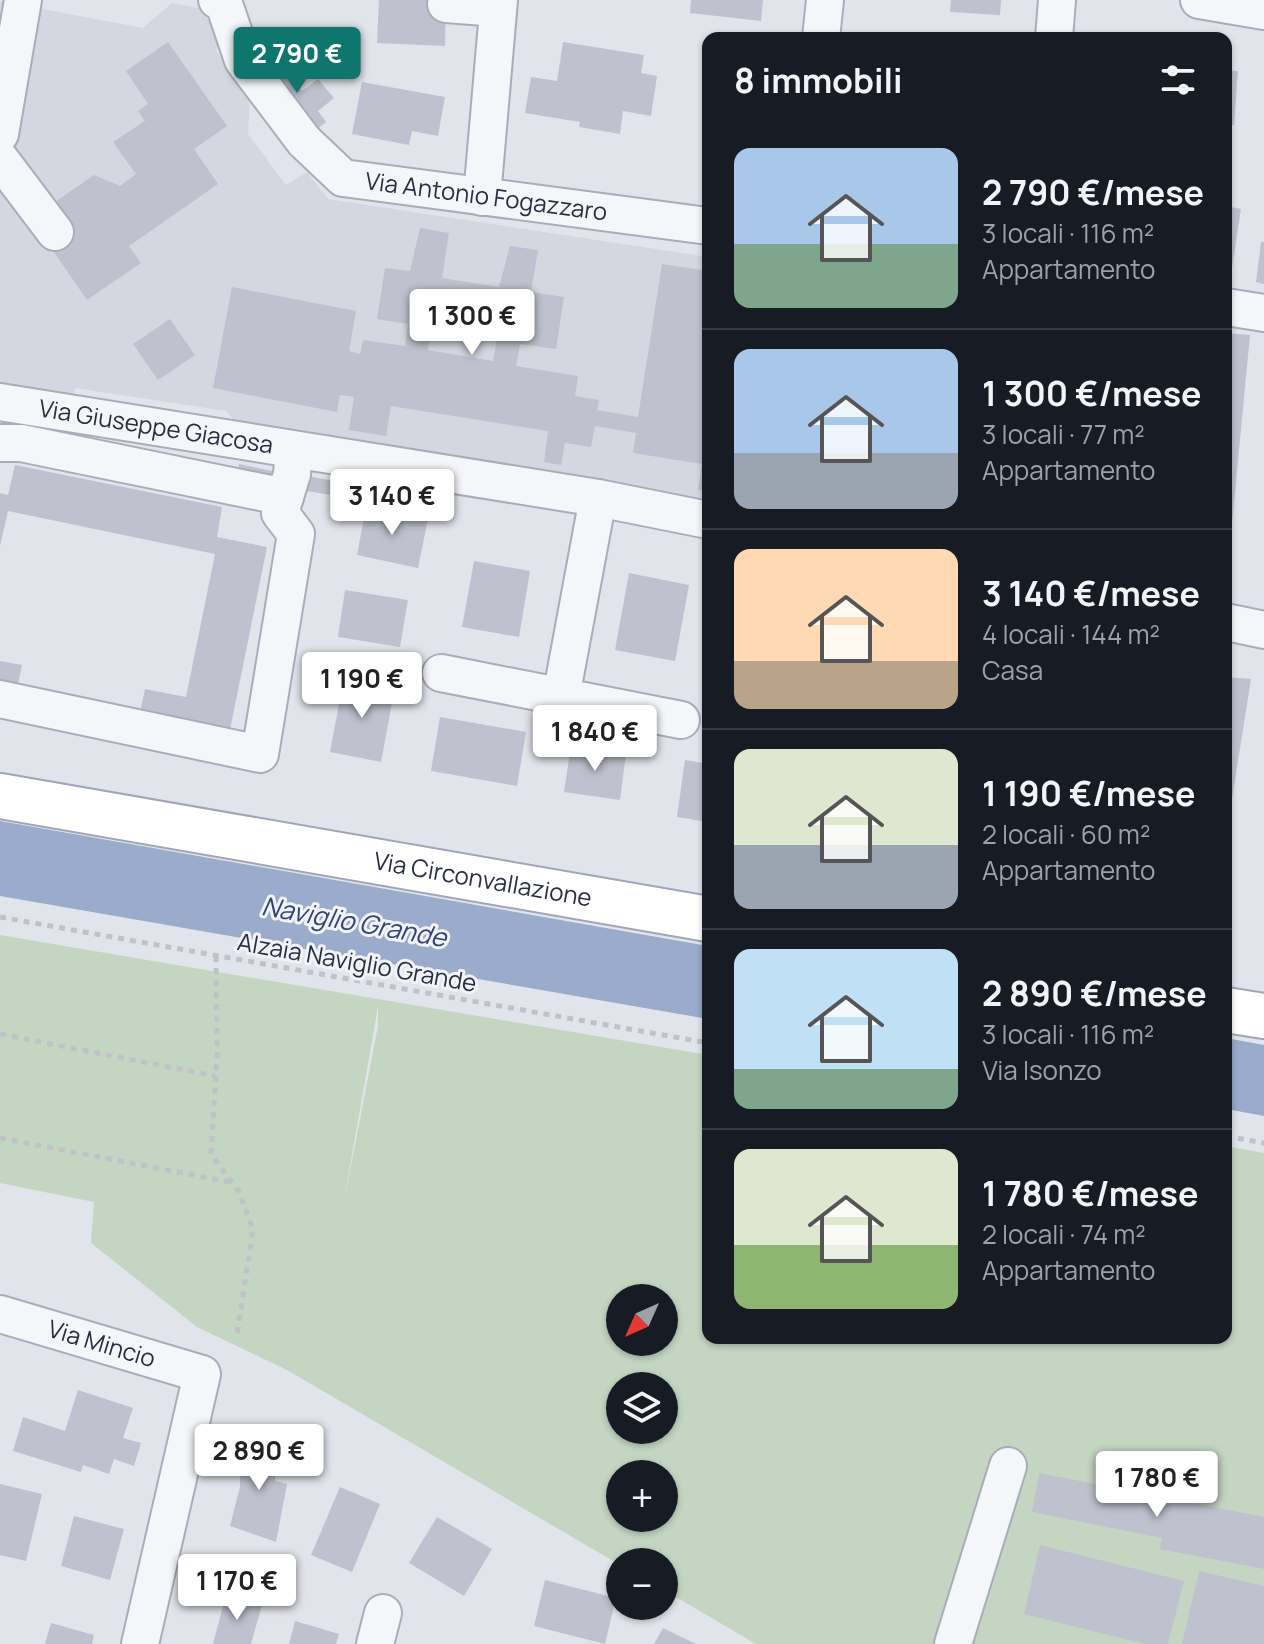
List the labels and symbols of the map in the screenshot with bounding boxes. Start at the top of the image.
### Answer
pin: 2 790 € [223,27,371,95]
street label: Via Antonio Fogazzaro [363,163,609,228]
pin: 1 300 € [398,289,546,357]
street label: Via Giuseppe Giacosa [37,390,276,461]
pin: 3 140 € [318,469,466,537]
pin: 1 190 € [288,652,436,720]
pin: 1 840 € [521,705,669,773]
street label: Via Circonvallazione [372,843,594,914]
water label: Naviglio Grande [259,887,451,955]
street label: Alzaia Naviglio Grande [235,924,479,999]
north arrow [606,1284,678,1356]
street label: Via Mincio [44,1311,160,1374]
pin: 2 890 € [185,1424,333,1492]
pin: 1 780 € [1083,1451,1231,1519]
pin: 1 170 € [163,1554,311,1622]

